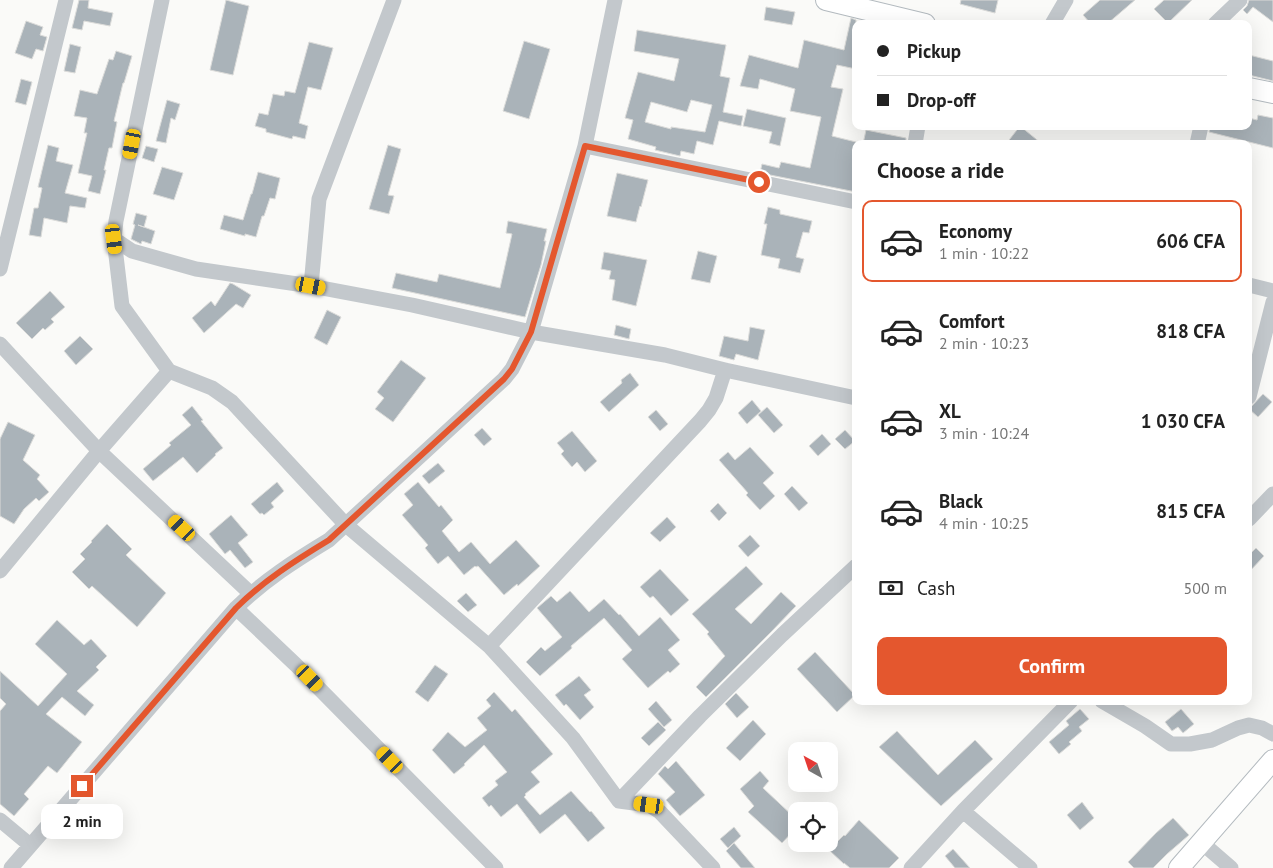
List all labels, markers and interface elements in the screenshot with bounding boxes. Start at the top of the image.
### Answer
text: Pickup [907,39,961,63]
text: Drop-off [907,88,975,112]
car [121,128,142,160]
text: Choose a ride [877,156,1004,184]
route start [748,171,770,193]
icon: car [879,219,924,264]
text: Economy [939,219,1012,243]
car [104,223,123,255]
text: 606 CFA [1156,229,1225,253]
text: 1 min · 10:22 [939,243,1029,263]
car [294,276,327,296]
icon: car [879,309,924,354]
text: Comfort [939,309,1005,333]
text: 818 CFA [1156,319,1225,343]
text: 2 min · 10:23 [939,333,1029,353]
icon: car [879,399,924,444]
text: XL [939,399,961,423]
text: 1 030 CFA [1141,409,1225,433]
text: 3 min · 10:24 [939,423,1029,443]
icon: car [879,489,924,534]
text: Black [939,489,983,513]
text: 815 CFA [1156,499,1225,523]
car [165,512,198,544]
text: 4 min · 10:25 [939,513,1029,533]
icon: cash [877,574,905,602]
text: Cash [917,576,955,600]
text: 500 m [1184,578,1227,598]
button: Confirm [877,637,1227,695]
car [294,662,325,694]
north arrow [788,742,838,792]
map controls [788,742,838,852]
car [374,744,405,776]
route end [71,775,93,797]
car [633,795,664,815]
button: locate [788,802,838,852]
callout: 2 min [41,804,123,838]
text: 2 min [62,811,102,831]

